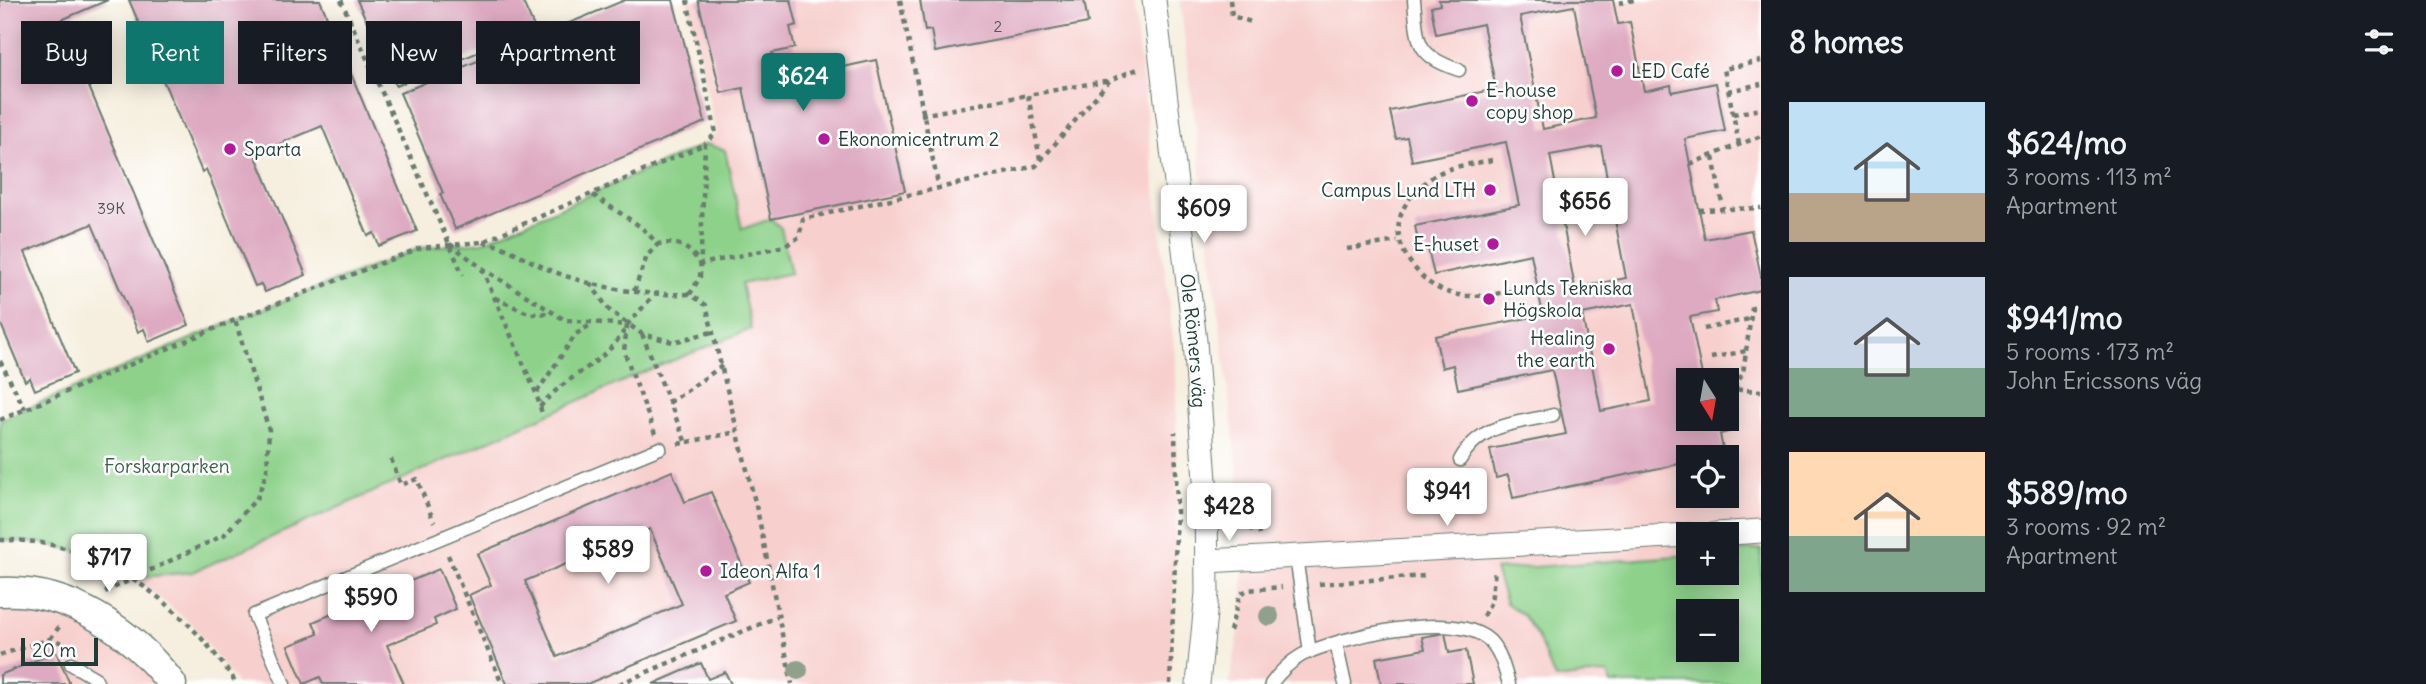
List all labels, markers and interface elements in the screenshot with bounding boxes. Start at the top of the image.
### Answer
house number: 2 [994,16,1003,36]
chip: Buy [21,21,112,84]
chip: Rent [126,21,224,84]
chip: Filters [238,21,352,84]
chip: New [366,21,462,84]
chip: Apartment [476,21,640,84]
text: 8 homes [1789,23,1904,61]
icon: filters [2360,23,2398,61]
pin: $624 [762,54,844,113]
place label: LED Café [1631,59,1710,83]
text: $624 [777,61,829,90]
marker: LED Café [1609,63,1625,79]
place label: E-house copy shop [1486,78,1573,124]
marker: E-house copy shop [1464,93,1480,109]
text: $624/mo [2006,124,2127,162]
place label: Ekonomicentrum 2 [838,127,999,151]
icon: home [1845,130,1929,214]
marker: Ekonomicentrum 2 [816,131,832,147]
place label: Sparta [244,137,301,161]
marker: Sparta [222,141,238,157]
text: 3 rooms · 113 m² [2006,162,2172,191]
place label: Campus Lund LTH [1321,178,1476,202]
pin: $656 [1544,178,1626,238]
marker: Campus Lund LTH [1482,182,1498,198]
pin: $609 [1163,186,1245,245]
text: $656 [1559,186,1611,215]
text: Apartment [2006,191,2118,220]
text: $609 [1177,193,1231,222]
house number: 39K [97,198,125,218]
place label: E-huset [1413,232,1479,256]
marker: E-huset [1485,236,1501,252]
street label: Ole Römers väg [1175,272,1212,409]
place label: Lunds Tekniska Högskola [1503,276,1633,322]
marker: Lunds Tekniska Högskola [1481,291,1497,307]
text: $941/mo [2006,299,2123,337]
icon: home [1845,305,1929,389]
place label: Healing the earth [1517,326,1595,372]
text: 5 rooms · 173 m² [2006,337,2174,366]
marker: Healing the earth [1601,341,1617,357]
text: John Ericssons väg [2006,366,2202,395]
north arrow [1676,368,1740,430]
map controls [1676,368,1739,662]
button: locate [1676,445,1739,508]
park label: Forskarparken [104,454,230,478]
pin: $941 [1406,468,1488,528]
text: $589/mo [2006,474,2128,512]
text: $941 [1423,476,1471,505]
icon: home [1845,480,1929,564]
pin: $428 [1188,484,1270,543]
text: $428 [1203,491,1255,520]
text: 3 rooms · 92 m² [2006,512,2166,541]
button: + [1676,522,1739,585]
pin: $589 [567,526,649,586]
pin: $717 [68,534,150,594]
text: $589 [582,534,634,563]
text: Apartment [2006,541,2118,570]
text: $717 [87,542,131,571]
place label: Ideon Alfa 1 [720,559,821,583]
marker: Ideon Alfa 1 [698,563,714,579]
pin: $590 [330,574,412,634]
text: $590 [344,582,398,611]
button: − [1676,599,1739,662]
scale bar [21,635,98,667]
text: 20 m [32,638,76,662]

